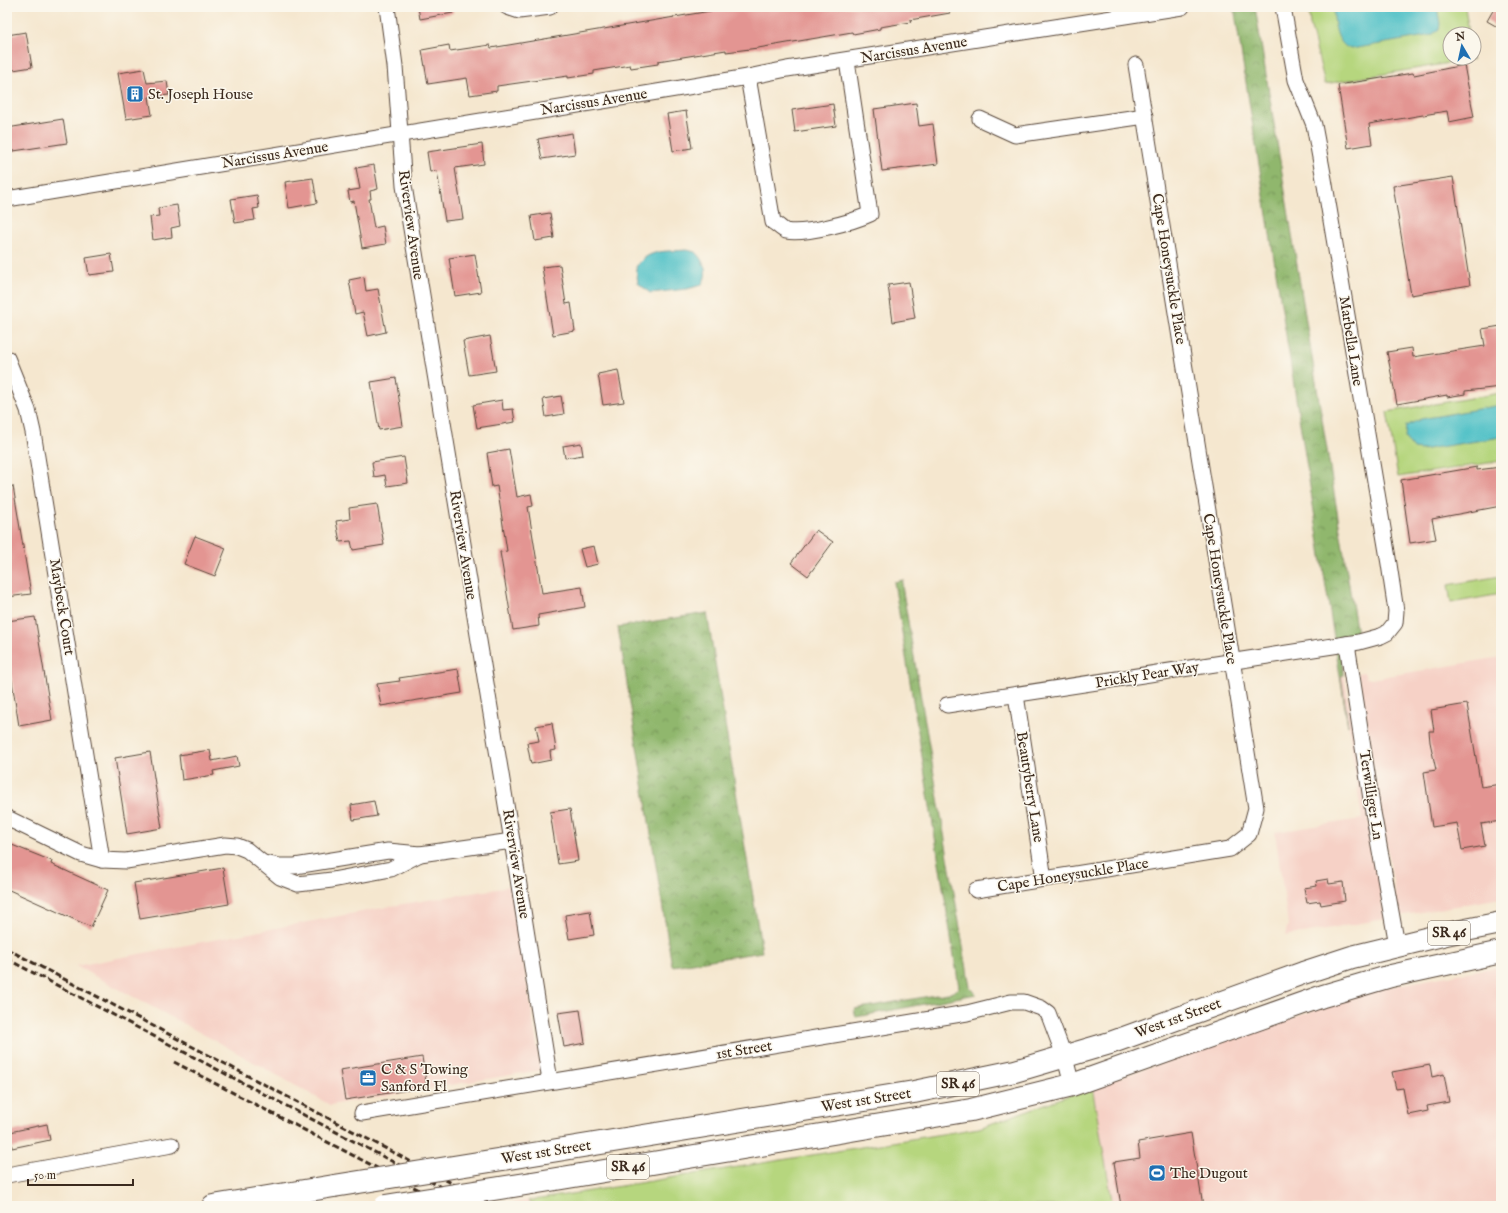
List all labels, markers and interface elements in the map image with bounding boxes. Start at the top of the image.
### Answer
north arrow [1442,26,1482,66]
text: N [1454,29,1467,45]
street label: Narcissus Avenue [859,32,969,68]
building icon: St. Joseph House [125,84,145,104]
street label: Narcissus Avenue [539,84,649,120]
place label: St. Joseph House [148,85,253,104]
street label: Narcissus Avenue [220,137,330,173]
street label: Riverview Avenue [394,169,428,281]
street label: Cape Honeysuckle Place [1148,192,1190,346]
street label: Marbella Lane [1334,295,1368,388]
street label: Riverview Avenue [445,489,481,601]
street label: Cape Honeysuckle Place [1199,512,1241,666]
street label: Maybeck Court [45,557,79,657]
street label: Prickly Pear Way [1094,657,1201,693]
street label: Beautyberry Lane [1012,730,1048,844]
street label: Terwilliger Ln [1355,749,1387,841]
street label: Riverview Avenue [498,808,534,920]
street label: Cape Honeysuckle Place [996,854,1150,896]
road number: SR 46 [1428,921,1470,945]
street label: West 1st Street [1132,994,1224,1042]
street label: 1st Street [715,1036,773,1064]
place label: C & S Towing Sanford Fl [381,1060,469,1096]
office icon: C & S Towing Sanford Fl [358,1068,378,1088]
road number: SR 46 [937,1072,979,1096]
street label: West 1st Street [820,1084,912,1116]
street label: West 1st Street [500,1136,592,1168]
road number: SR 46 [607,1155,649,1179]
scale bar [28,1161,133,1187]
sports icon: The Dugout [1147,1163,1167,1183]
place label: The Dugout [1170,1164,1248,1183]
text: 50 m [34,1168,56,1183]

